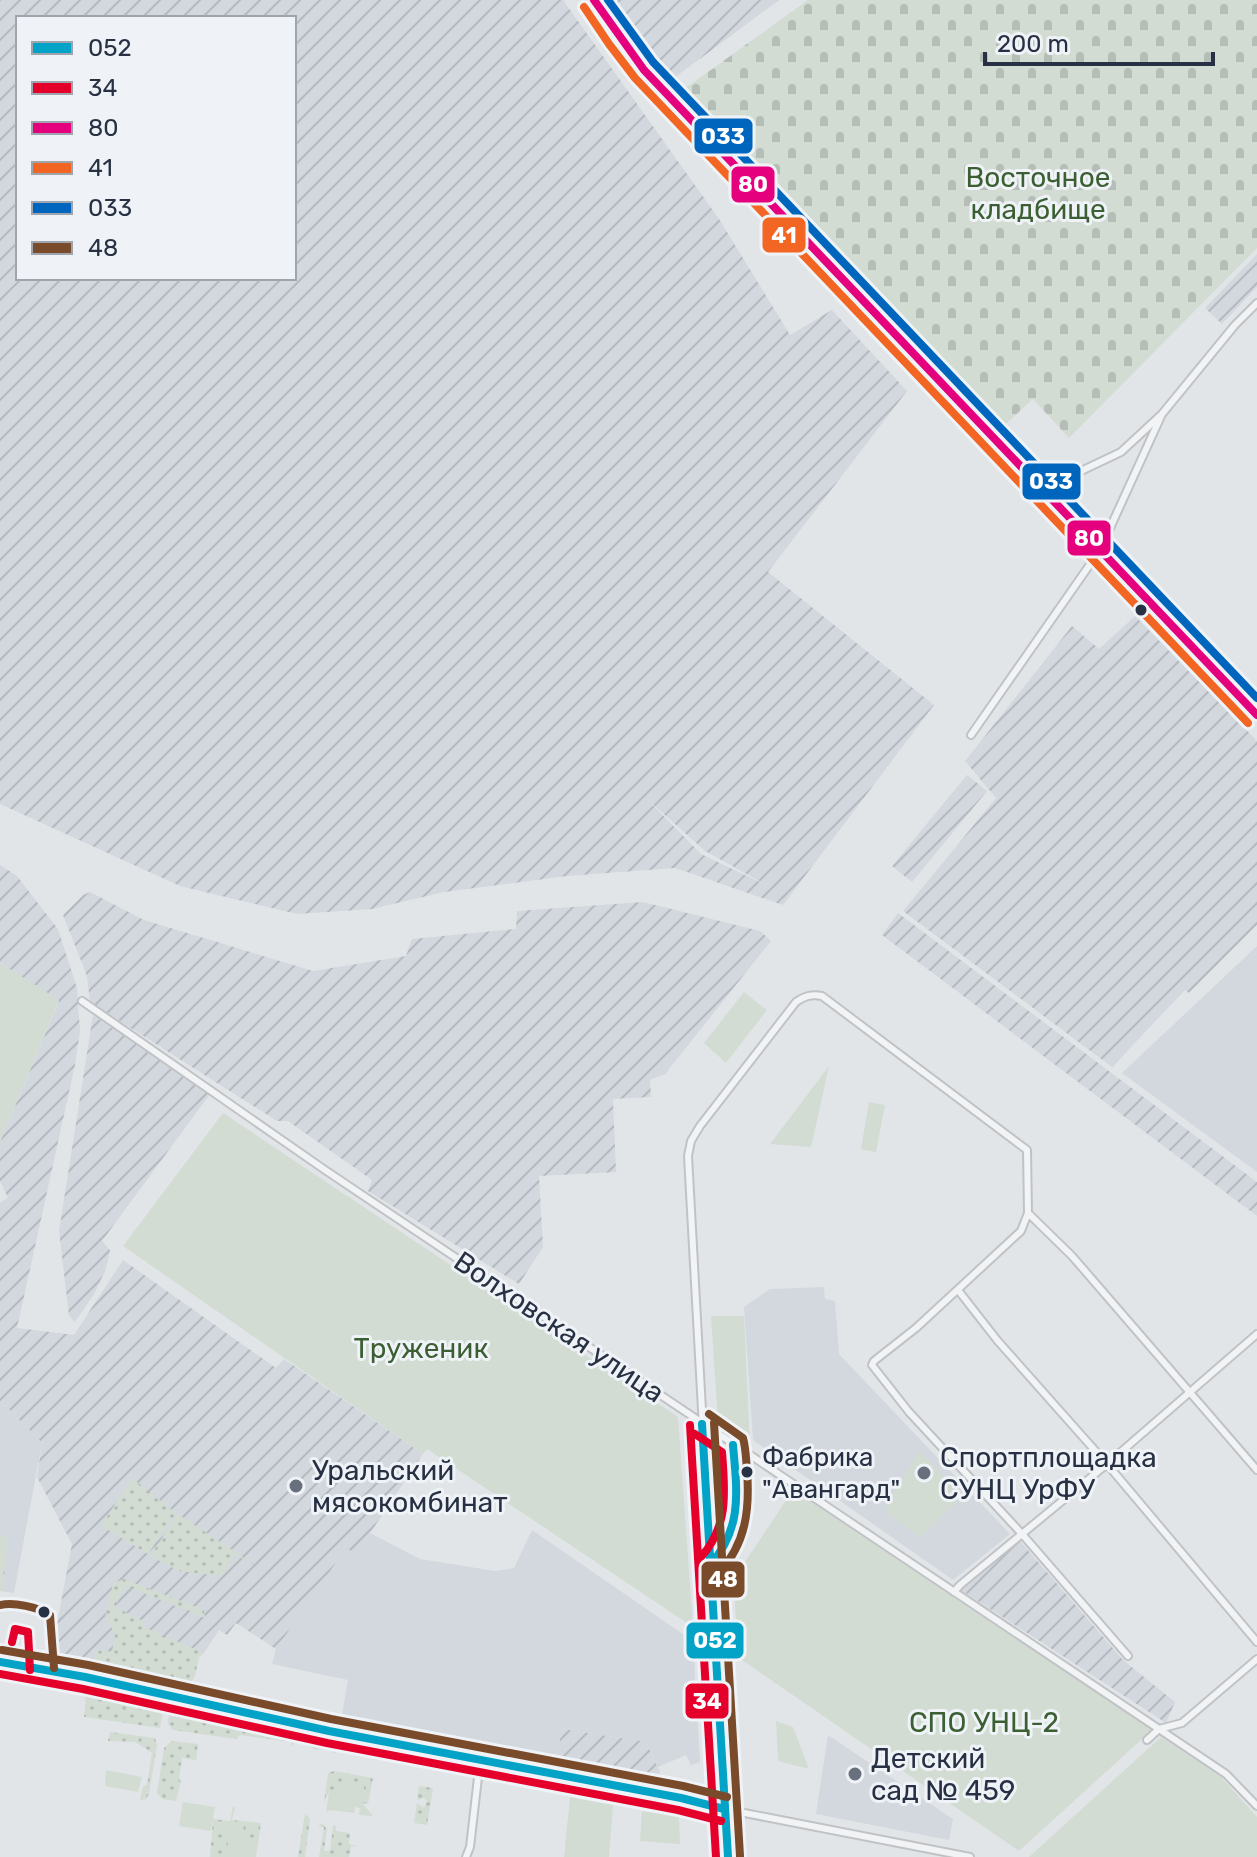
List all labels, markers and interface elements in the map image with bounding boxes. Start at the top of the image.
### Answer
legend [16,16,296,280]
scale bar [985,16,1213,66]
text: 200 m [997,30,1069,58]
text: 052 [88,34,132,62]
text: 34 [88,74,117,102]
text: 80 [88,114,119,142]
line badge: 033 [693,117,754,155]
text: 033 [701,123,745,150]
text: 41 [88,154,113,182]
park label: Восточное кладбище [966,161,1110,226]
line badge: 80 [730,165,776,204]
text: 80 [738,171,768,198]
text: 033 [88,194,132,222]
line badge: 41 [761,216,807,254]
text: 41 [771,222,797,249]
text: 48 [88,234,118,262]
line badge: 033 [1021,462,1082,501]
text: 033 [1029,468,1073,495]
line badge: 80 [1066,519,1112,557]
text: 80 [1074,525,1104,552]
unlabelled marker [1133,602,1149,618]
street label: Волховская улица [448,1244,670,1410]
park label: Труженик [354,1332,488,1365]
place label: Спортплощадка СУНЦ УрФУ [940,1441,1157,1506]
place label: Фабрика "Авангард" [762,1442,900,1505]
place label: Уральский мясокомбинат [312,1454,508,1519]
marker: Фабрика "Авангард" [739,1464,755,1480]
marker: Спортплощадка СУНЦ УрФУ [915,1464,933,1482]
marker: Уральский мясокомбинат [287,1477,305,1495]
line badge: 48 [700,1560,746,1599]
text: 48 [708,1566,738,1593]
unlabelled marker [36,1604,52,1620]
line badge: 052 [685,1621,745,1660]
text: 052 [693,1627,737,1654]
line badge: 34 [684,1682,730,1720]
text: 34 [692,1688,722,1715]
park label: СПО УНЦ-2 [909,1706,1059,1739]
place label: Детский сад № 459 [871,1742,1015,1807]
marker: Детский сад № 459 [846,1765,864,1783]

